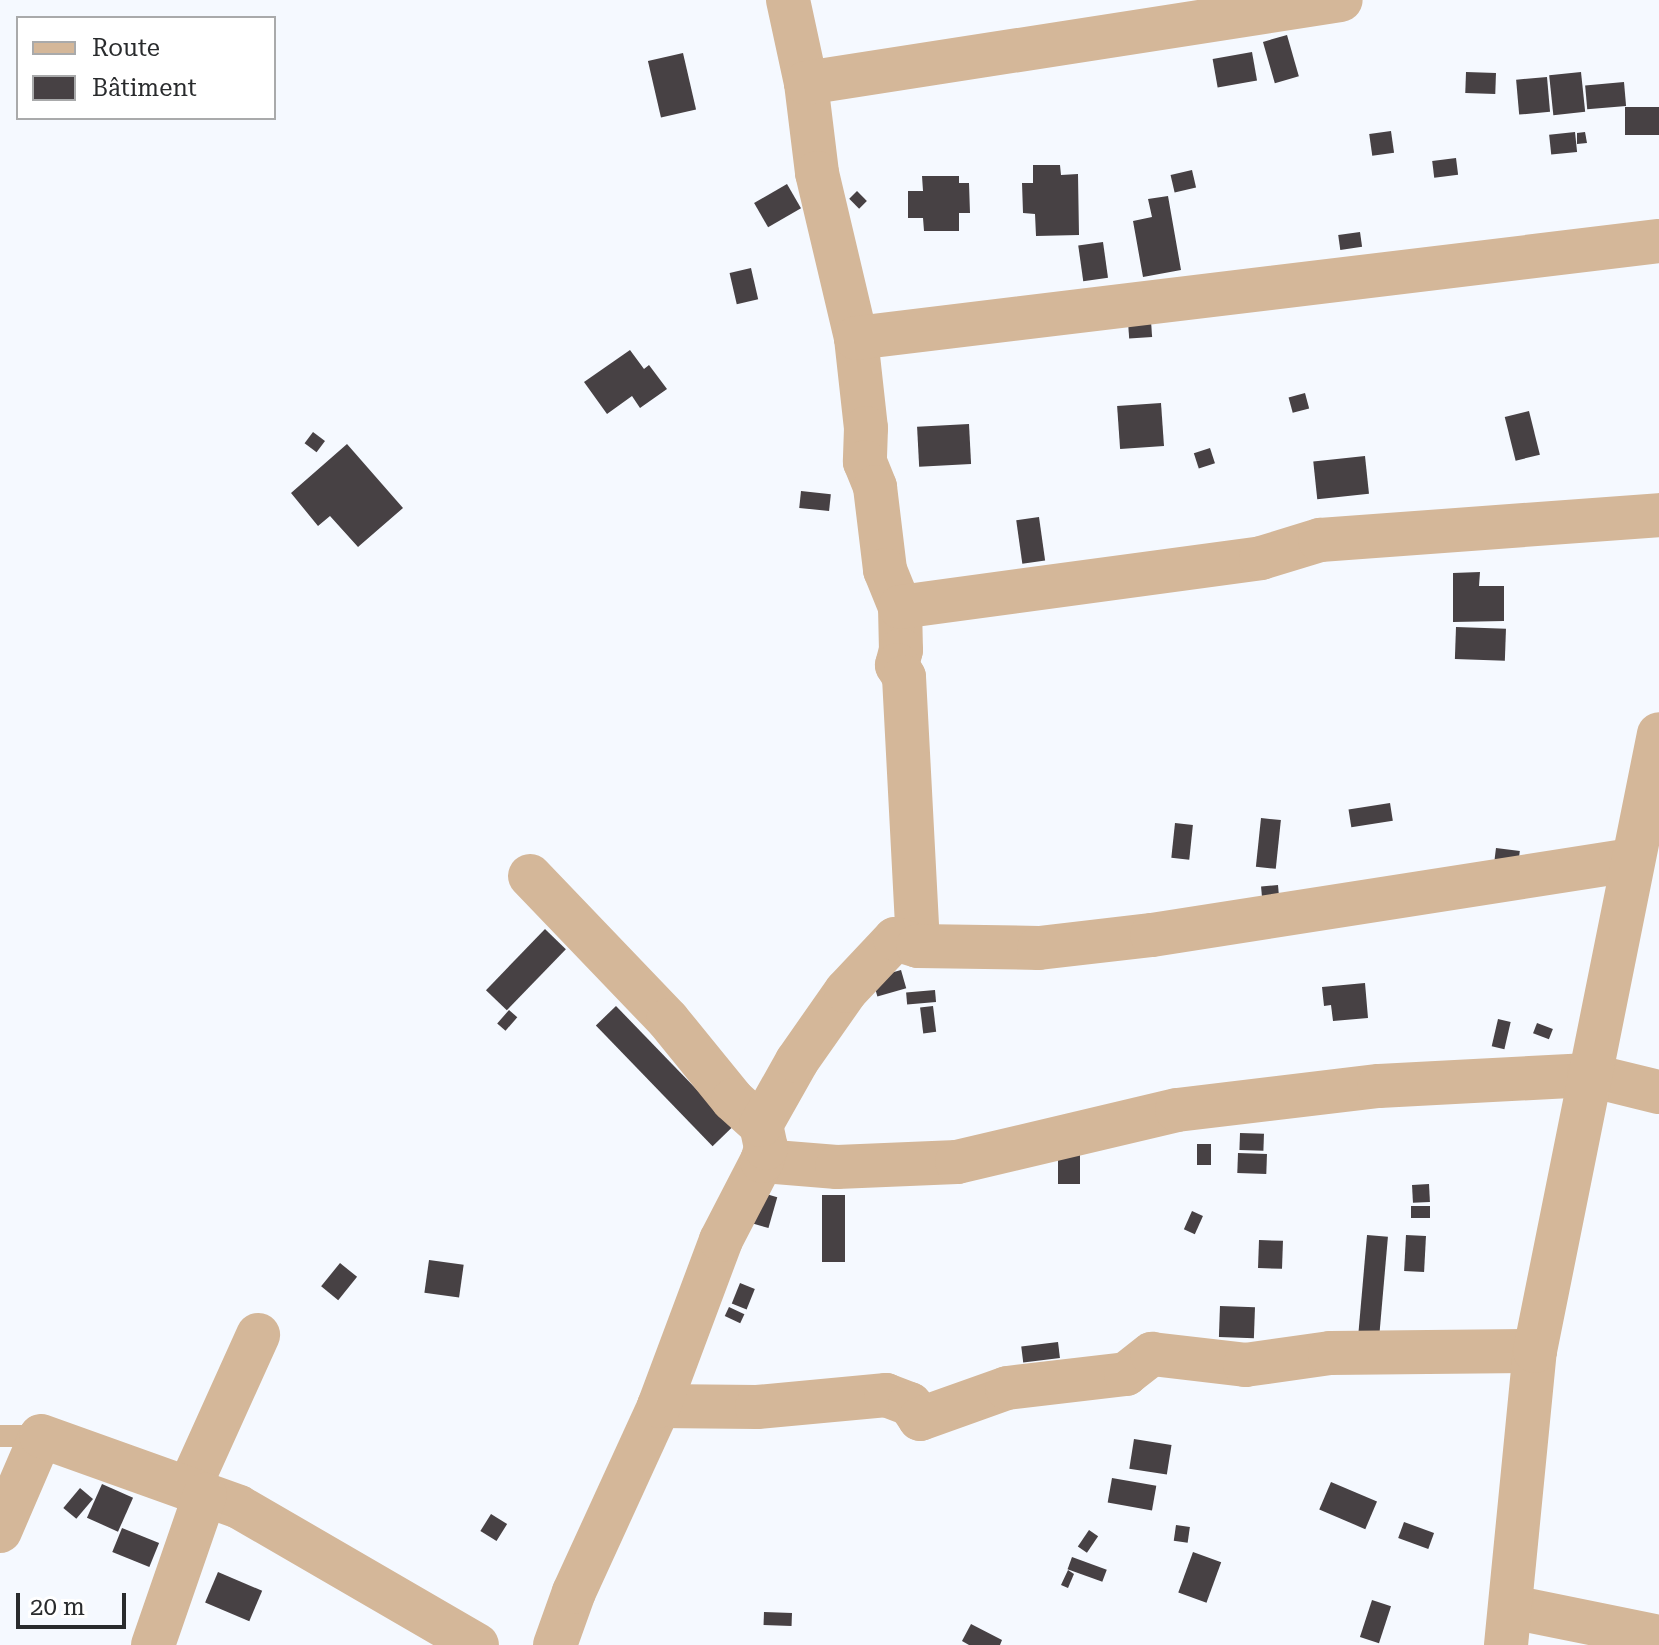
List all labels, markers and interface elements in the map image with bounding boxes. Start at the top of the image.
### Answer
legend [16,16,276,120]
text: Route [92,34,160,62]
text: Bâtiment [92,74,197,102]
scale bar [20,1577,130,1627]
text: 20 m [30,1593,85,1621]

